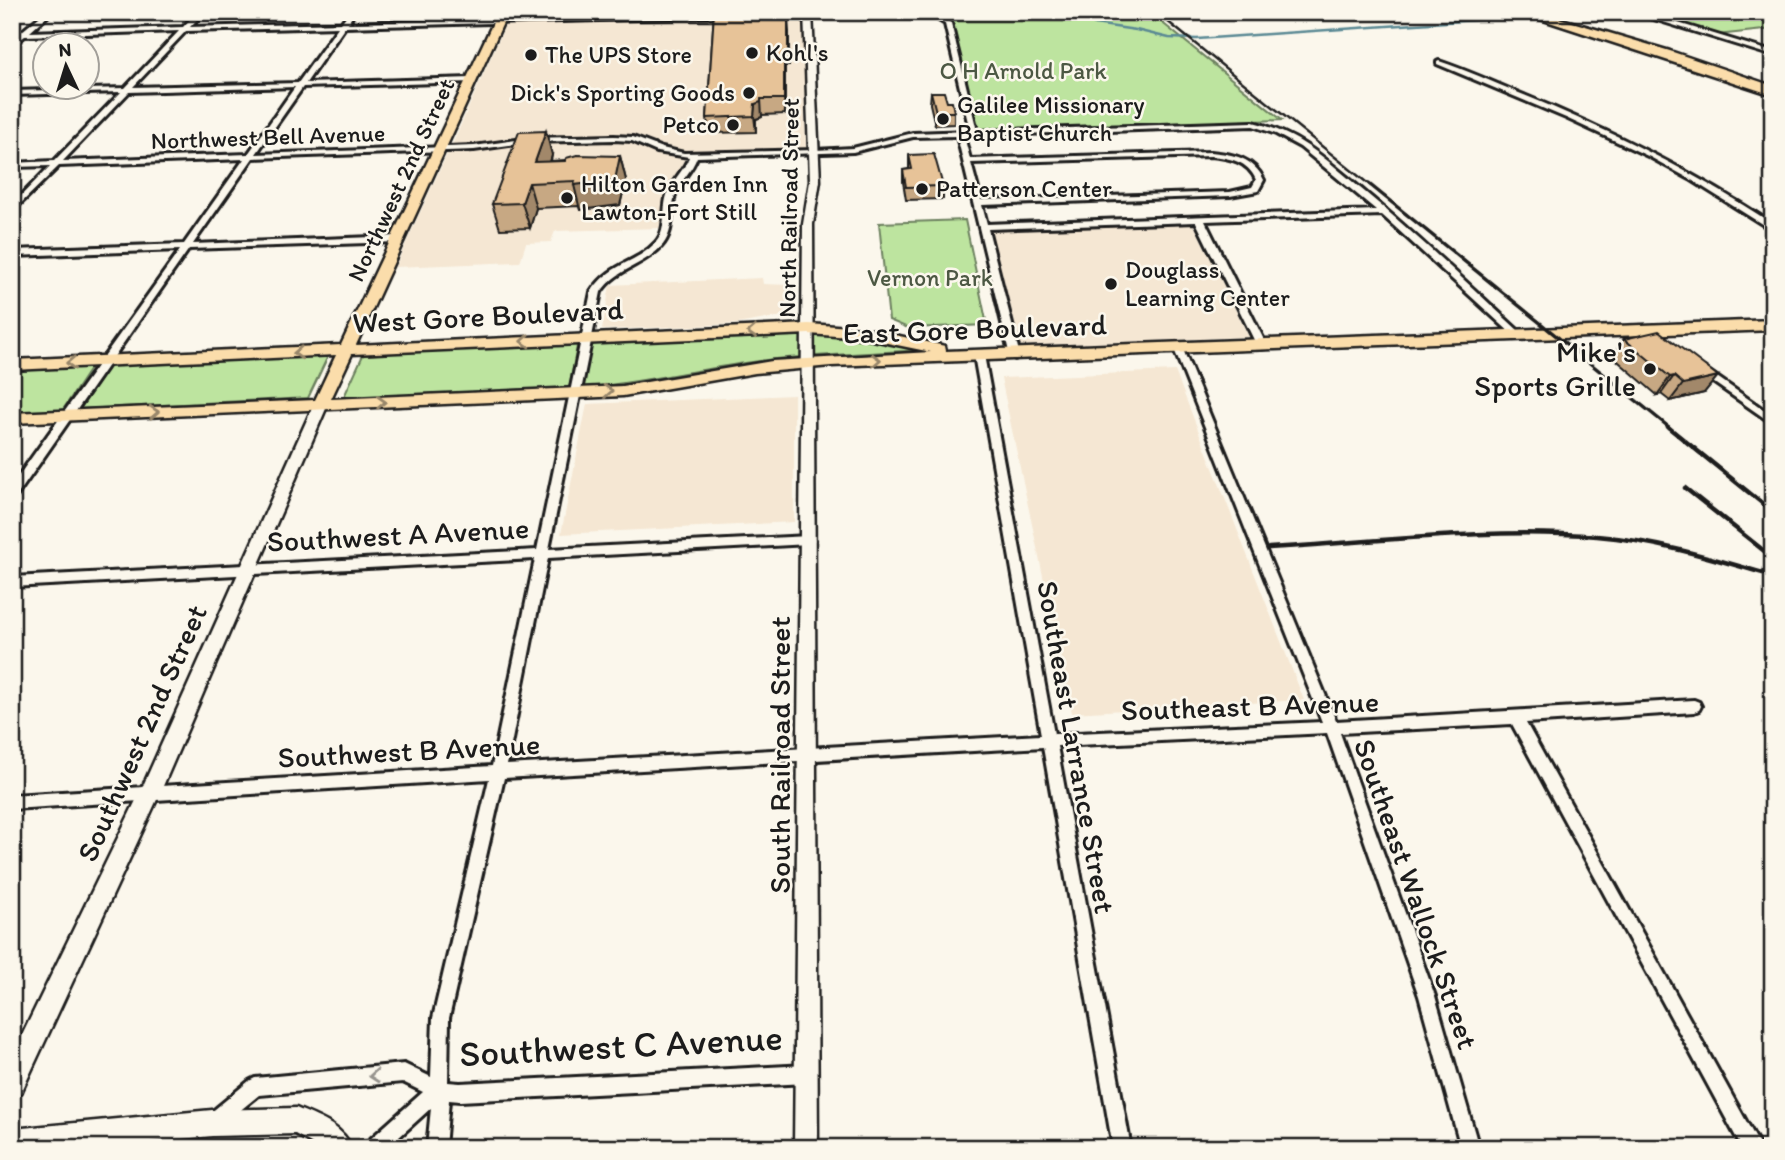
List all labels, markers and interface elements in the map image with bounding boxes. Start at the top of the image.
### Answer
north arrow [32,32,102,102]
text: N [58,38,72,61]
place label: Kohl's [766,38,828,67]
place label: The UPS Store [545,40,692,69]
marker: Kohl's [744,45,760,61]
marker: The UPS Store [523,47,539,63]
park label: O H Arnold Park [939,56,1107,85]
street label: Northwest 2nd Street [341,74,460,286]
place label: Dick's Sporting Goods [510,78,735,107]
marker: Dick's Sporting Goods [741,85,757,101]
place label: Galilee Missionary Baptist Church [957,90,1144,147]
street label: North Railroad Street [772,98,805,318]
place label: Petco [662,110,719,139]
marker: Galilee Missionary Baptist Church [935,111,951,127]
marker: Petco [725,117,741,133]
street label: Northwest Bell Avenue [150,118,386,155]
place label: Hilton Garden Inn Lawton-Fort Still [581,169,768,226]
place label: Patterson Center [936,174,1112,203]
marker: Patterson Center [914,181,930,197]
marker: Hilton Garden Inn Lawton-Fort Still [559,190,575,206]
place label: Douglass Learning Center [1125,255,1290,312]
park label: Vernon Park [867,263,993,292]
marker: Douglass Learning Center [1103,276,1119,292]
street label: West Gore Boulevard [351,290,625,341]
street label: East Gore Boulevard [842,305,1108,352]
one-way arrow [747,324,758,339]
one-way arrow [519,333,530,348]
place label: Mike's Sports Grille [1474,333,1636,404]
one-way arrow [292,345,303,360]
one-way arrow [871,353,882,368]
one-way arrow [65,355,76,370]
marker: Mike's Sports Grille [1642,361,1658,377]
one-way arrow [603,384,614,399]
one-way arrow [376,394,387,409]
one-way arrow [149,404,160,419]
street label: Southwest A Avenue [266,509,530,560]
street label: Southeast Larrance Street [1029,578,1124,916]
street label: Southwest 2nd Street [68,599,215,867]
street label: South Railroad Street [761,616,798,894]
street label: Southeast B Avenue [1120,683,1380,728]
street label: Southwest B Avenue [277,725,541,776]
street label: Southeast Wallock Street [1346,734,1487,1054]
street label: Southwest C Avenue [458,1015,784,1075]
one-way arrow [368,1068,379,1083]

